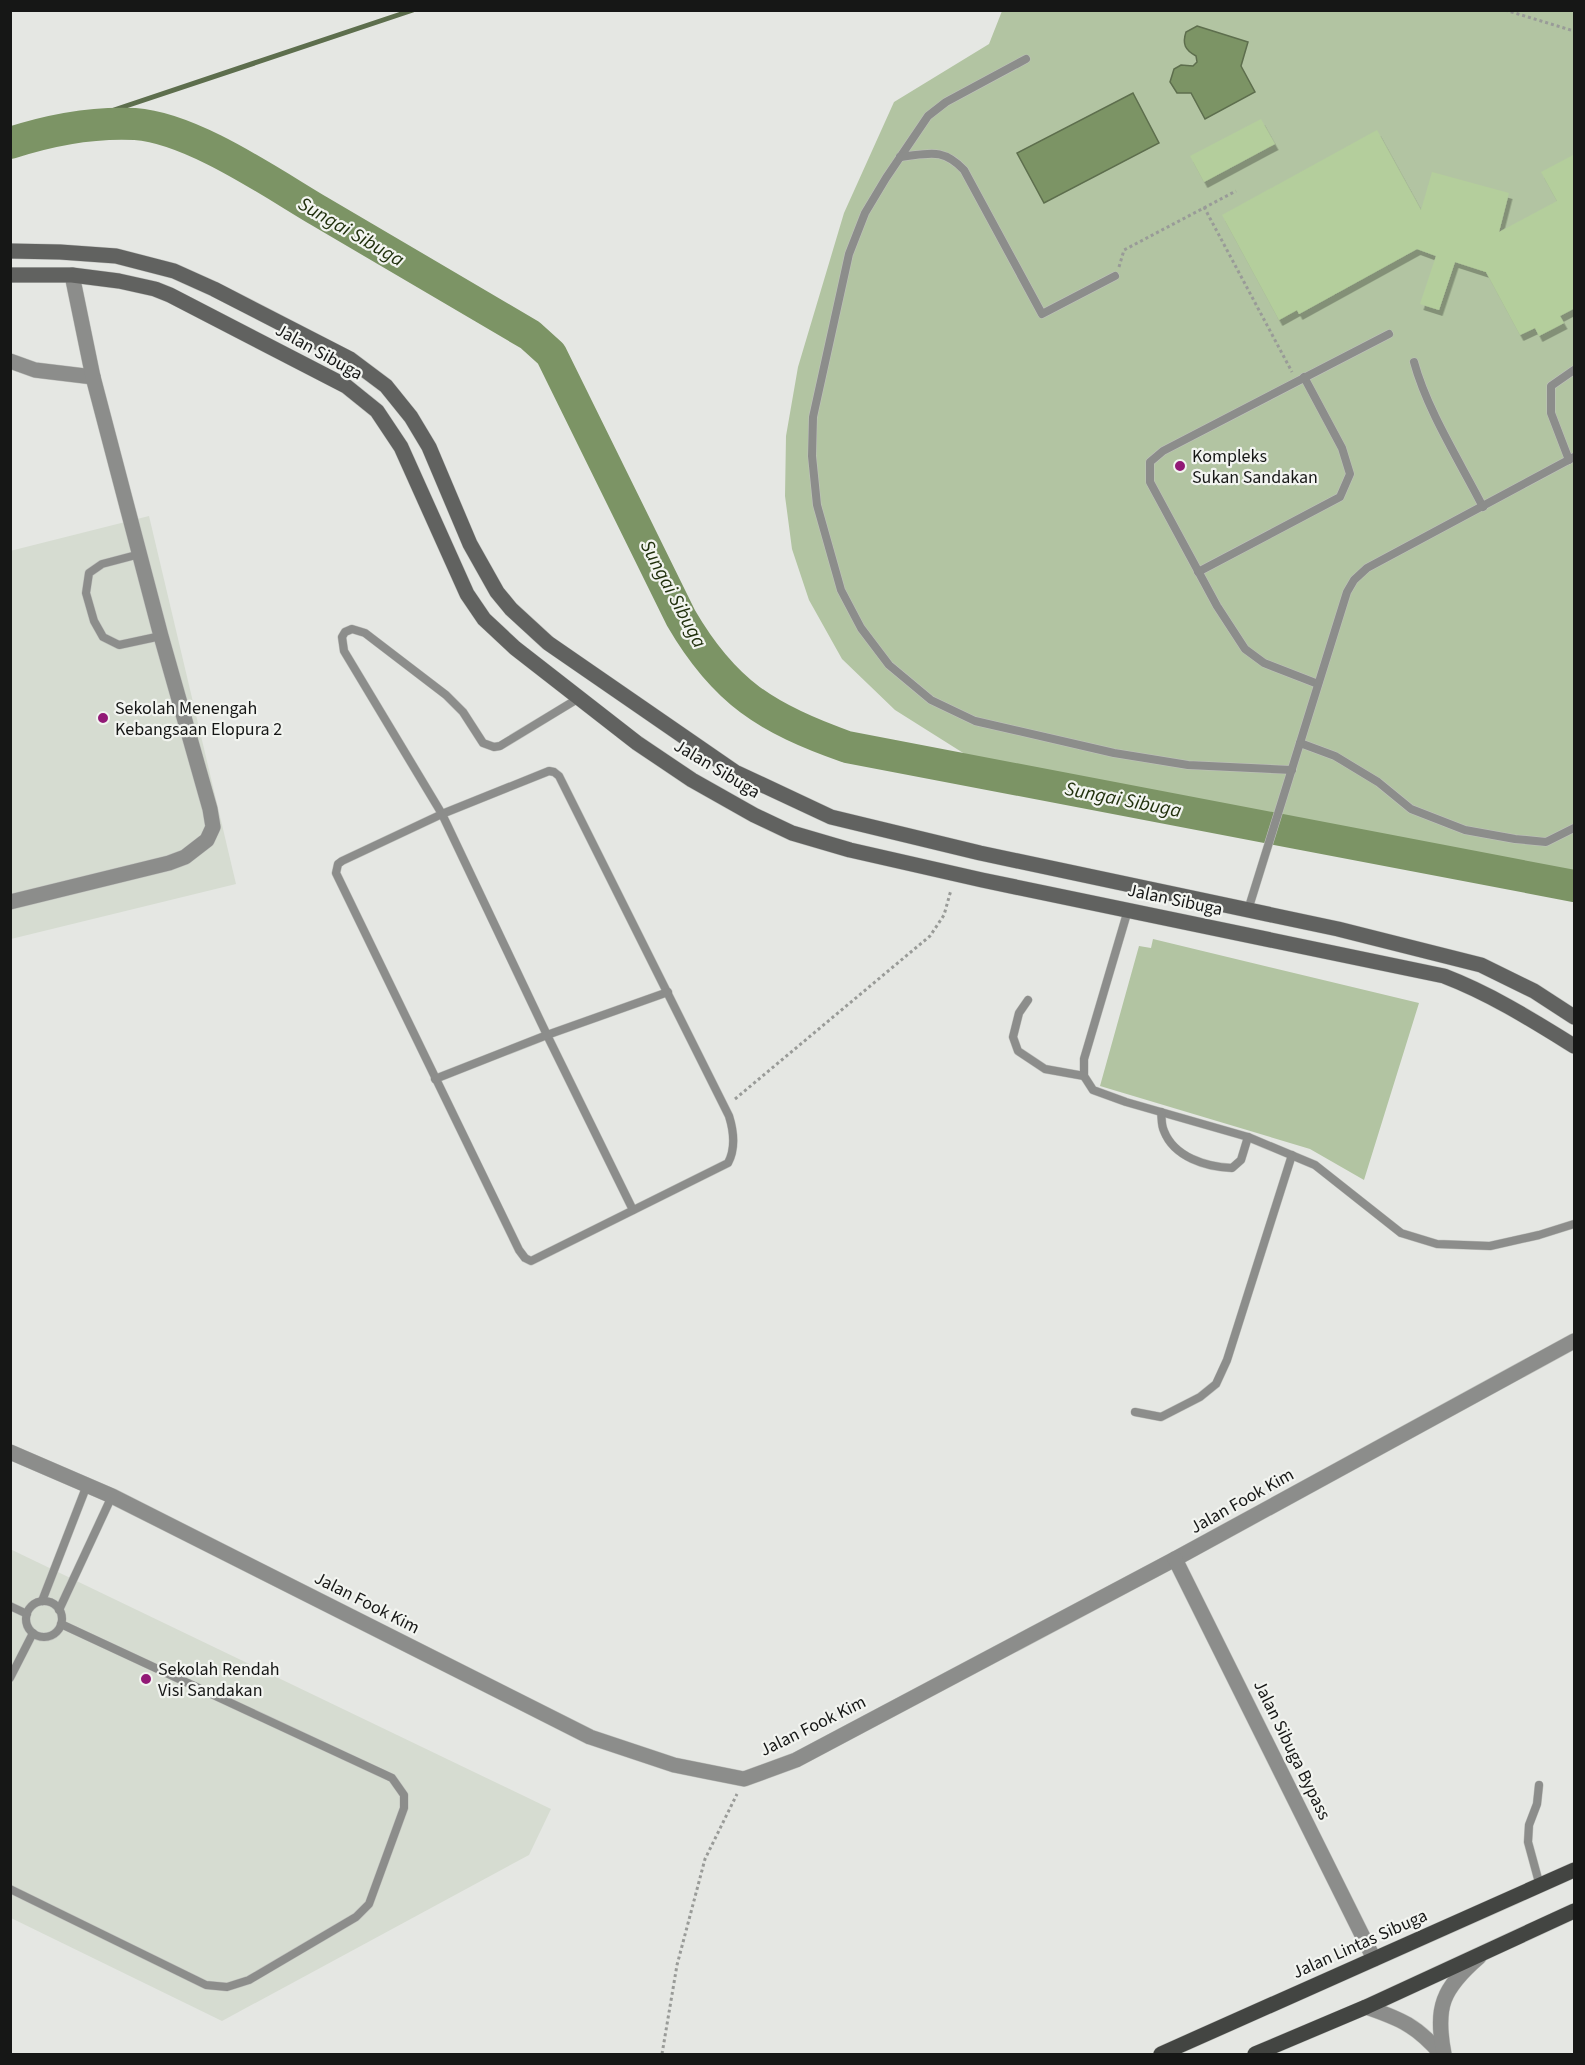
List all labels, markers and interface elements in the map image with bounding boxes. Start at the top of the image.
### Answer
water label: Sungai Sibuga [293,190,410,274]
street label: Jalan Sibuga [271,318,367,386]
place label: Kompleks Sukan Sandakan [1192,444,1318,490]
marker: Kompleks Sukan Sandakan [1173,459,1187,473]
water label: Sungai Sibuga [633,535,713,653]
place label: Sekolah Menengah Kebangsaan Elopura 2 [115,696,282,742]
marker: Sekolah Menengah Kebangsaan Elopura 2 [96,711,110,725]
street label: Jalan Sibuga [669,733,765,805]
water label: Sungai Sibuga [1062,775,1184,825]
street label: Jalan Sibuga [1125,878,1225,922]
street label: Jalan Fook Kim [1186,1462,1298,1540]
street label: Jalan Fook Kim [310,1566,424,1640]
place label: Sekolah Rendah Visi Sandakan [158,1657,280,1703]
marker: Sekolah Rendah Visi Sandakan [139,1672,153,1686]
street label: Jalan Sibuga Bypass [1247,1676,1337,1824]
street label: Jalan Fook Kim [756,1690,870,1762]
street label: Jalan Lintas Sibuga [1289,1903,1431,1985]

